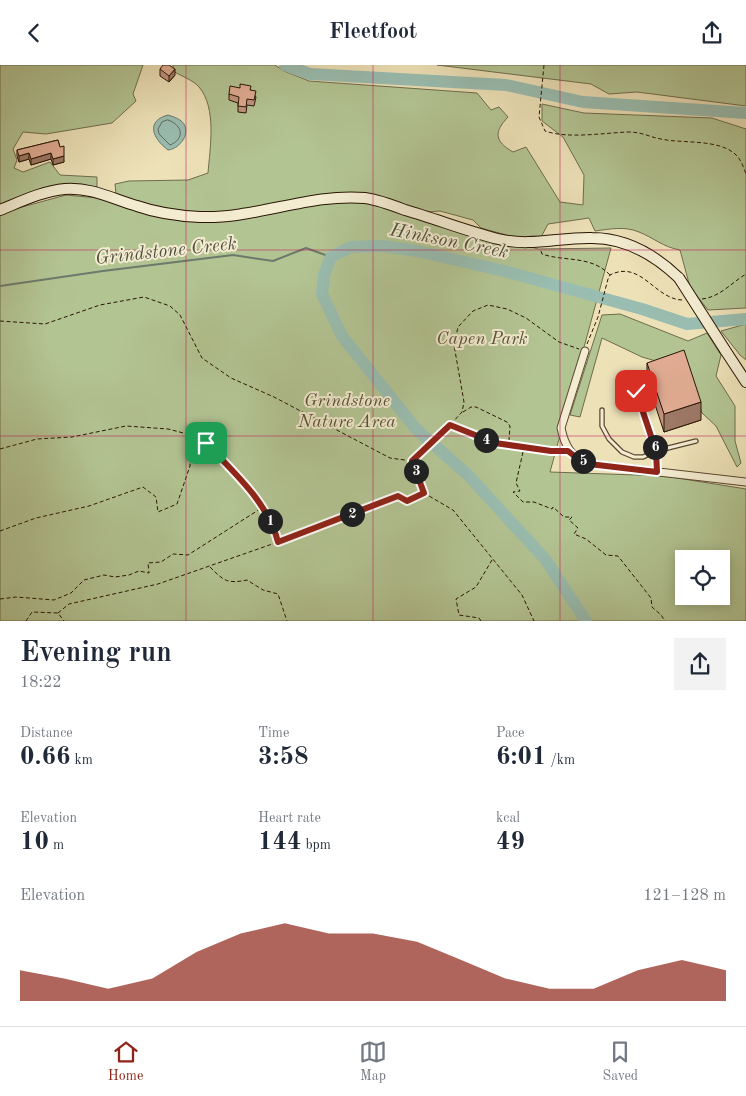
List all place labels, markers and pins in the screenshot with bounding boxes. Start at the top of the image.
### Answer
pin [615,370,657,412]
pin [185,422,227,464]
pin: 4 [474,427,498,453]
pin: 6 [642,435,668,459]
pin: 5 [570,449,596,473]
pin: 3 [404,459,428,483]
pin: 2 [340,501,364,527]
pin: 1 [258,509,282,533]

